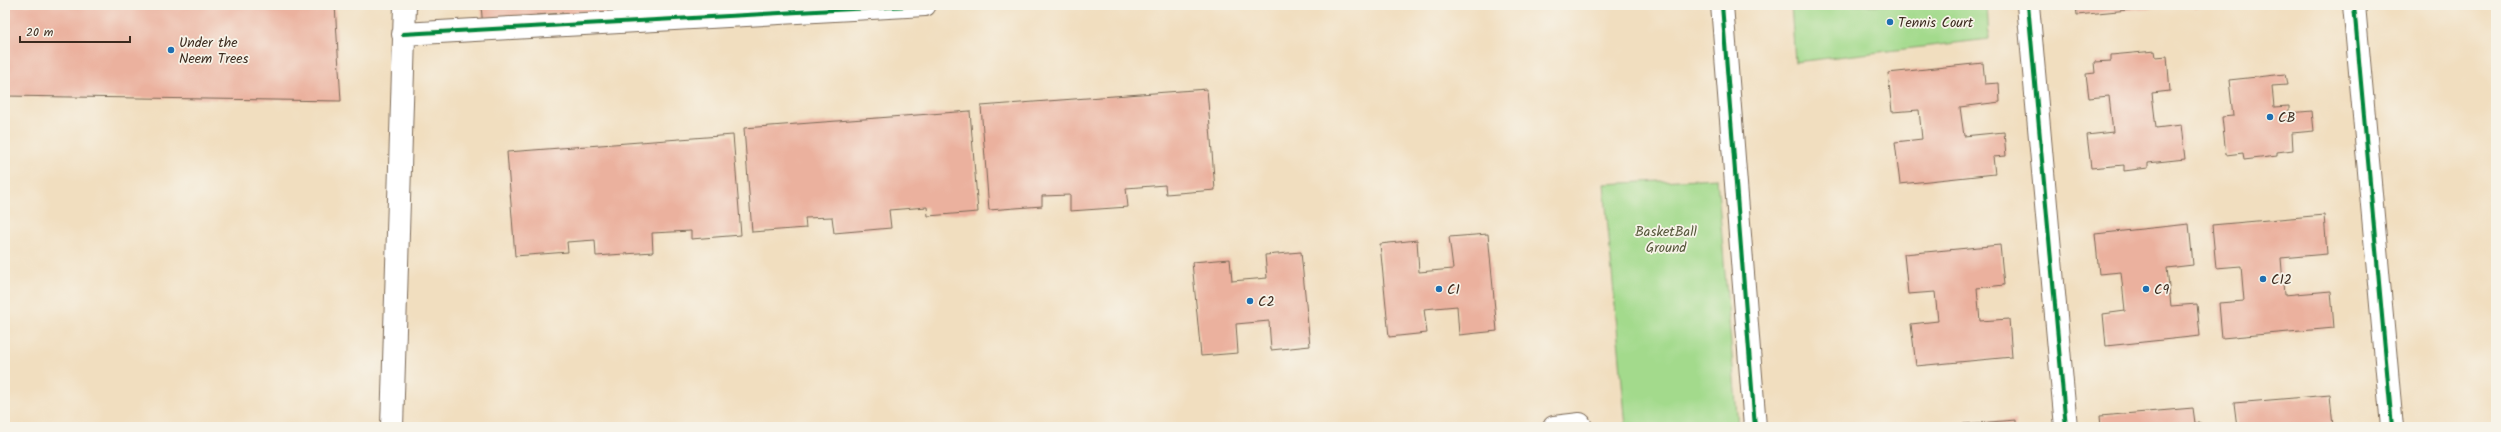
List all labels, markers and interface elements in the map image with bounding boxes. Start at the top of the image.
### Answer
place label: Tennis Court [1898,12,1974,34]
marker: Tennis Court [1885,17,1895,27]
scale bar [20,18,130,44]
text: 20 m [26,23,54,42]
place label: Under the Neem Trees [179,32,249,70]
marker: Under the Neem Trees [166,45,176,55]
place label: CB [2278,107,2295,129]
marker: CB [2265,112,2275,122]
park label: BasketBall Ground [1635,221,1698,259]
place label: C12 [2271,269,2292,291]
marker: C12 [2258,274,2268,284]
place label: C1 [1447,279,1460,301]
place label: C9 [2154,279,2169,301]
marker: C1 [1434,284,1444,294]
marker: C9 [2141,284,2151,294]
place label: C2 [1258,291,1275,313]
marker: C2 [1245,296,1255,306]

